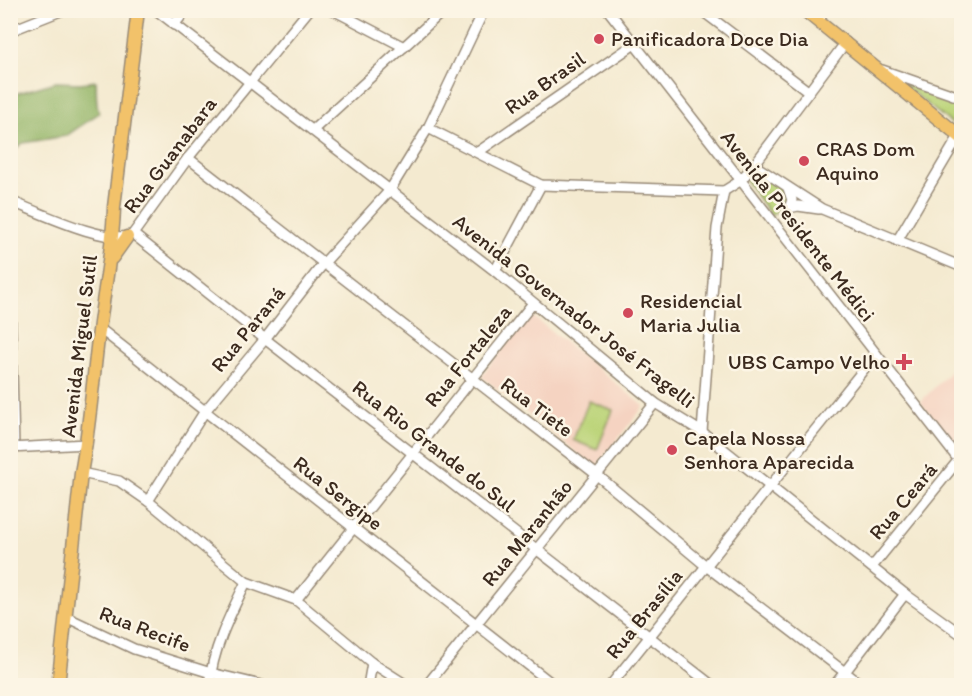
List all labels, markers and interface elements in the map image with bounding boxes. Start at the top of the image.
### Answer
place label: Panificadora Doce Dia [611,26,808,51]
marker: Panificadora Doce Dia [592,32,606,46]
street label: Rua Brasil [500,46,590,119]
street label: Rua Guanabara [118,91,222,218]
street label: Avenida Presidente Médici [716,125,881,326]
place label: CRAS Dom Aquino [816,136,915,185]
marker: CRAS Dom Aquino [797,154,811,168]
street label: Avenida Governador José Fragelli [448,208,700,413]
street label: Avenida Miguel Sutil [55,253,102,439]
street label: Rua Paraná [205,280,290,377]
place label: Residencial Maria Julia [640,288,742,337]
street label: Rua Fortaleza [419,299,517,412]
marker: Residencial Maria Julia [621,306,635,320]
place label: UBS Campo Velho [728,349,890,374]
marker: UBS Campo Velho [895,353,913,371]
street label: Rua Tiete [496,371,579,442]
street label: Rua Rio Grande do Sul [348,374,521,517]
place label: Capela Nossa Senhora Aparecida [684,425,854,474]
marker: Capela Nossa Senhora Aparecida [665,443,679,457]
street label: Rua Sergipe [289,450,388,535]
street label: Rua Ceará [863,457,942,544]
street label: Rua Maranhão [476,474,577,591]
street label: Rua Brasília [600,564,687,664]
street label: Rua Recife [96,600,194,657]

